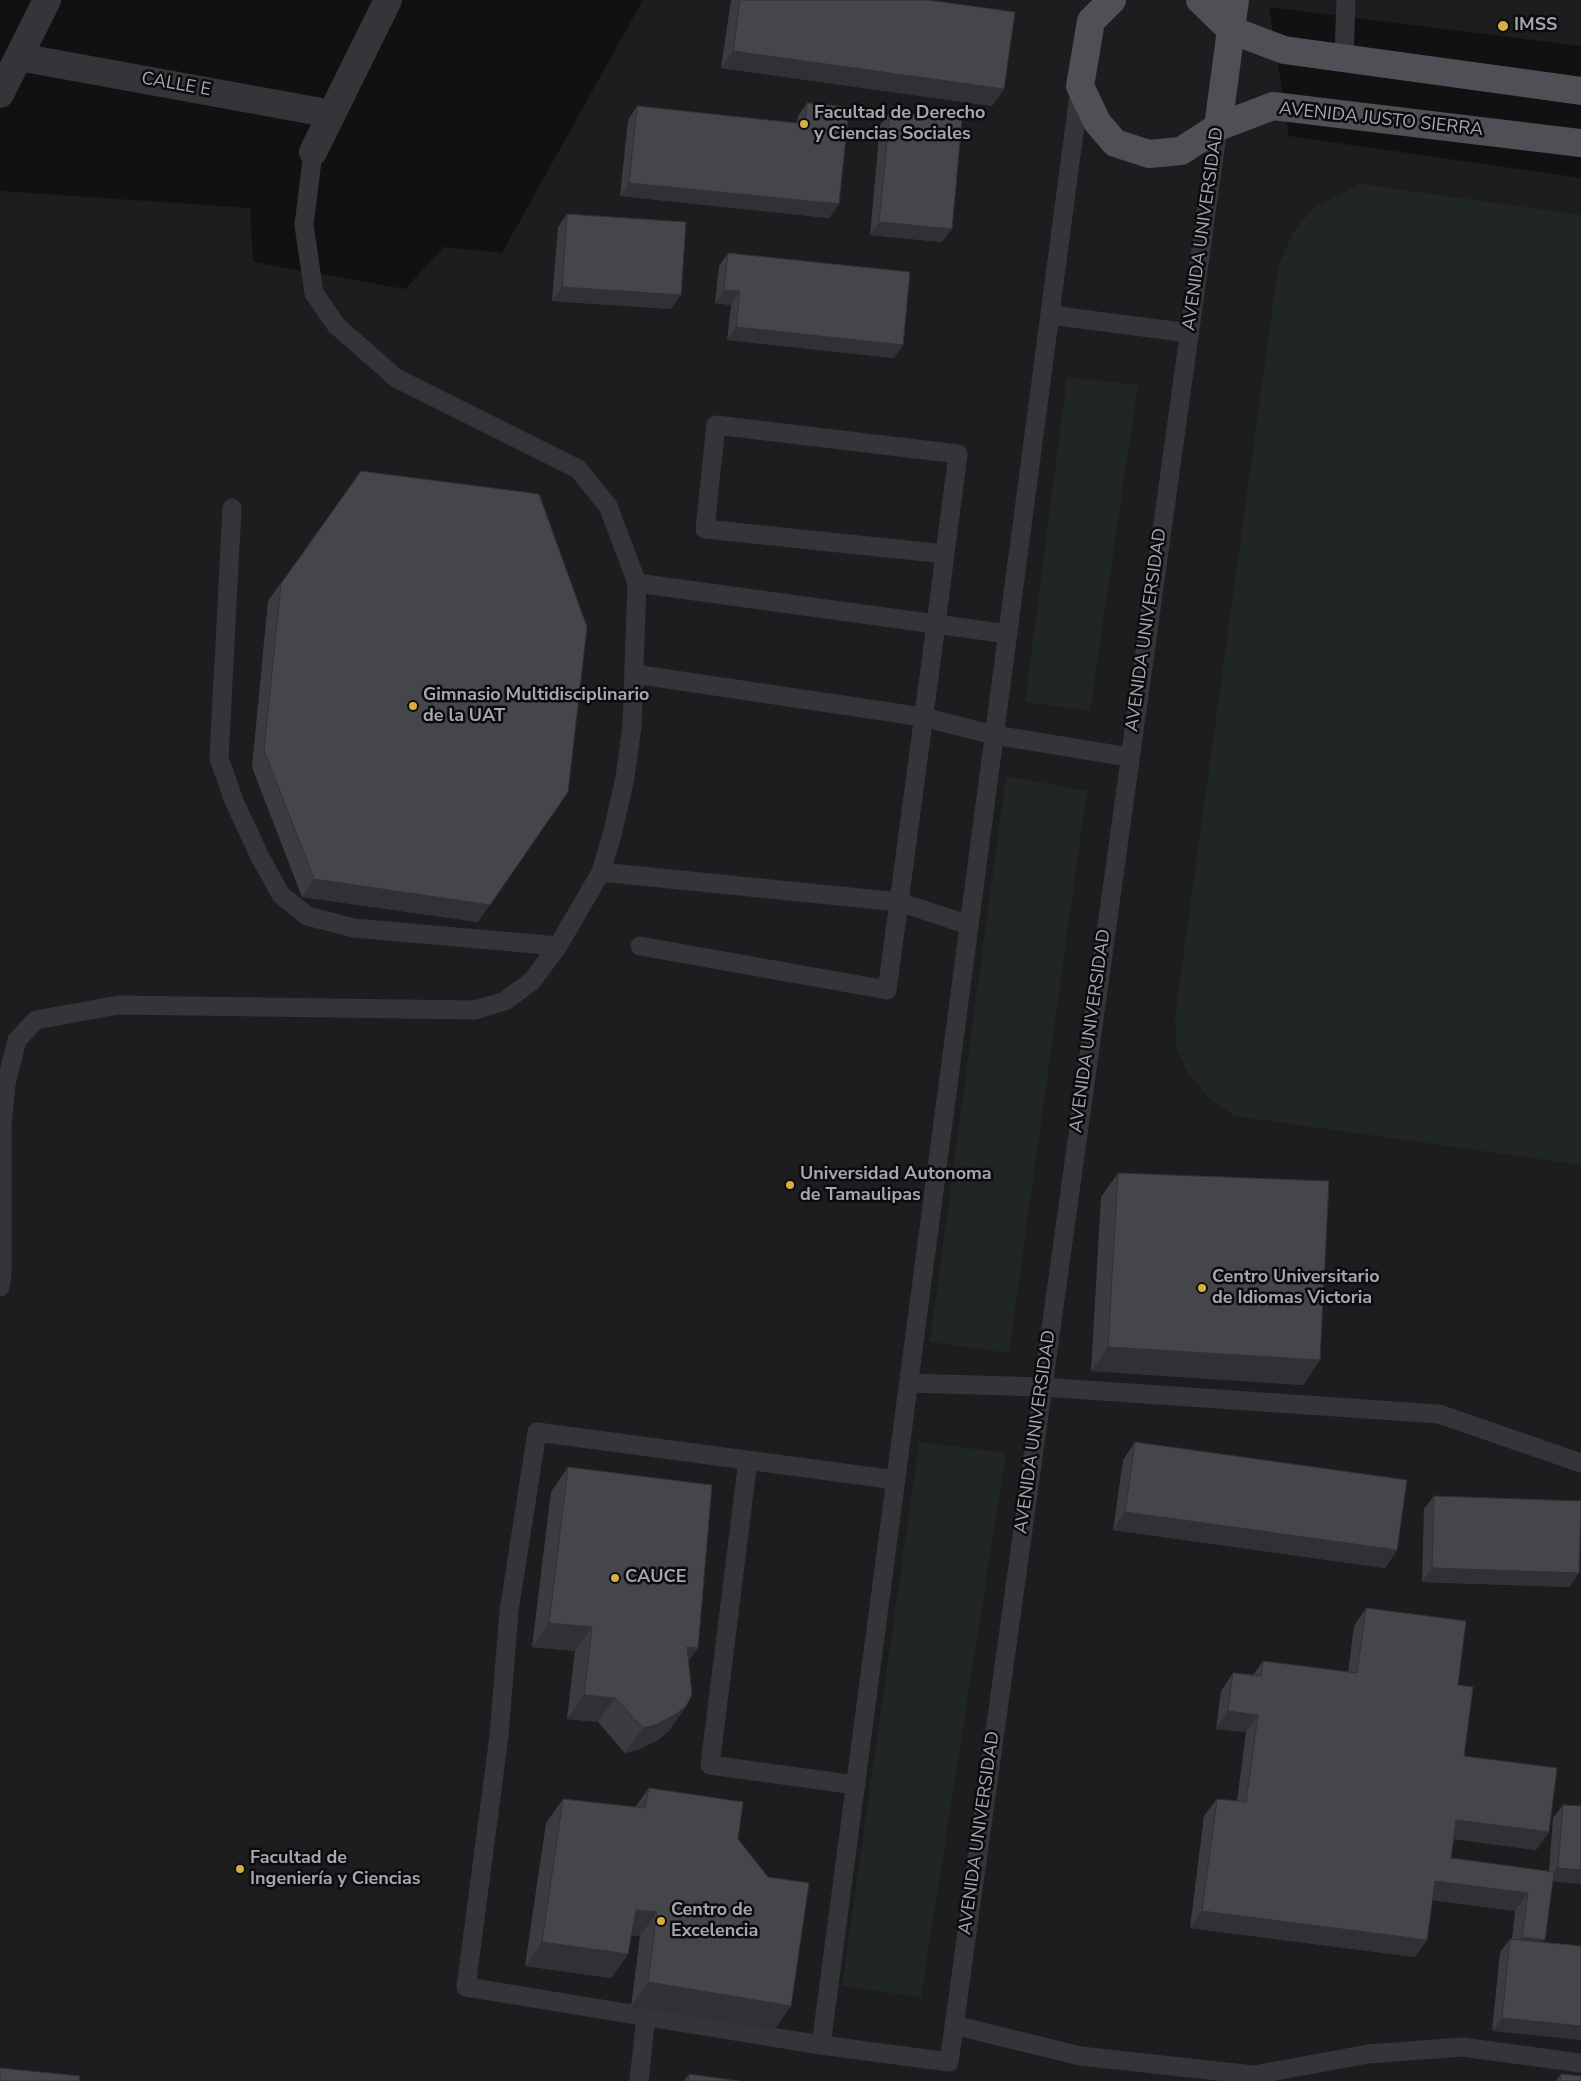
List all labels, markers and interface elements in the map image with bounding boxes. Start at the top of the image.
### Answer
place label: IMSS [1514,15,1557,37]
marker: IMSS [1496,19,1510,33]
street label: CALLE E [140,68,212,102]
street label: AVENIDA JUSTO SIERRA [1278,99,1484,141]
place label: Facultad de Derecho y Ciencias Sociales [814,103,985,146]
marker: Facultad de Derecho y Ciencias Sociales [798,118,810,130]
street label: AVENIDA UNIVERSIDAD [1179,126,1229,332]
street label: AVENIDA UNIVERSIDAD [1122,527,1172,733]
place label: Gimnasio Multidisciplinario de la UAT [423,685,649,728]
marker: Gimnasio Multidisciplinario de la UAT [407,700,419,712]
street label: AVENIDA UNIVERSIDAD [1066,928,1116,1134]
place label: Universidad Autonoma de Tamaulipas [800,1164,992,1206]
marker: Universidad Autonoma de Tamaulipas [784,1179,796,1191]
place label: Centro Universitario de Idiomas Victoria [1212,1267,1380,1310]
marker: Centro Universitario de Idiomas Victoria [1196,1282,1208,1294]
street label: AVENIDA UNIVERSIDAD [1011,1329,1061,1535]
place label: CAUCE [625,1567,687,1589]
marker: CAUCE [609,1572,621,1584]
street label: AVENIDA UNIVERSIDAD [955,1730,1005,1936]
place label: Facultad de Ingeniería y Ciencias [250,1848,421,1890]
marker: Facultad de Ingeniería y Ciencias [234,1863,246,1875]
place label: Centro de Excelencia [671,1900,758,1942]
marker: Centro de Excelencia [655,1915,667,1927]

